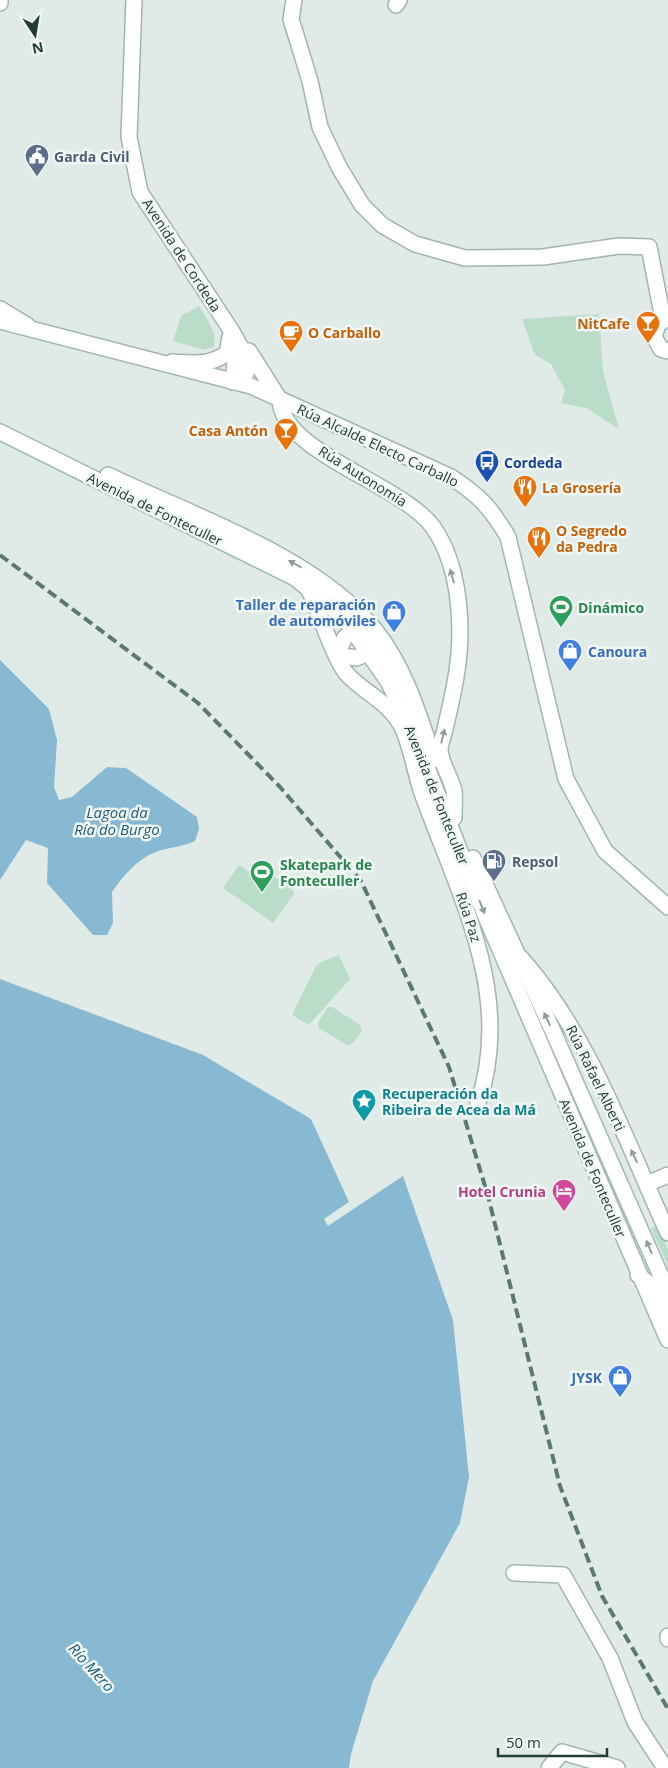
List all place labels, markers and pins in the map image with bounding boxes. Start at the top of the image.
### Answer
public building icon: Garda Civil [24,143,50,177]
place label: Garda Civil [54,147,130,166]
bar icon: NitCafe [635,310,661,344]
place label: NitCafe [577,314,630,333]
cafe icon: O Carballo [278,319,304,353]
place label: O Carballo [308,323,381,342]
bar icon: Casa Antón [273,417,299,451]
place label: Casa Antón [189,421,268,440]
bus stop icon: Cordeda [474,449,500,483]
place label: Cordeda [504,453,562,472]
restaurant icon: La Grosería [512,474,538,508]
place label: La Grosería [542,478,621,497]
place label: O Segredo da Pedra [556,521,627,556]
restaurant icon: O Segredo da Pedra [526,525,552,559]
sports icon: Dinámico [548,594,574,628]
place label: Taller de reparación de automóviles [236,595,376,630]
place label: Dinámico [578,598,645,617]
shop icon: Taller de reparación de automóviles [381,599,407,633]
shop icon: Canoura [557,638,583,672]
place label: Canoura [588,642,647,661]
fuel station icon: Repsol [481,848,507,882]
place label: Repsol [512,852,558,871]
place label: Skatepark de Fonteculler [280,855,372,890]
sports icon: Skatepark de Fonteculler [249,859,275,893]
place label: Recuperación da Ribeira de Acea da Má [382,1084,536,1119]
place icon: Recuperación da Ribeira de Acea da Má [351,1088,377,1122]
hotel icon: Hotel Crunia [551,1178,577,1212]
place label: Hotel Crunia [458,1182,546,1201]
shop icon: JYSK [607,1364,633,1398]
place label: JYSK [570,1368,603,1387]

